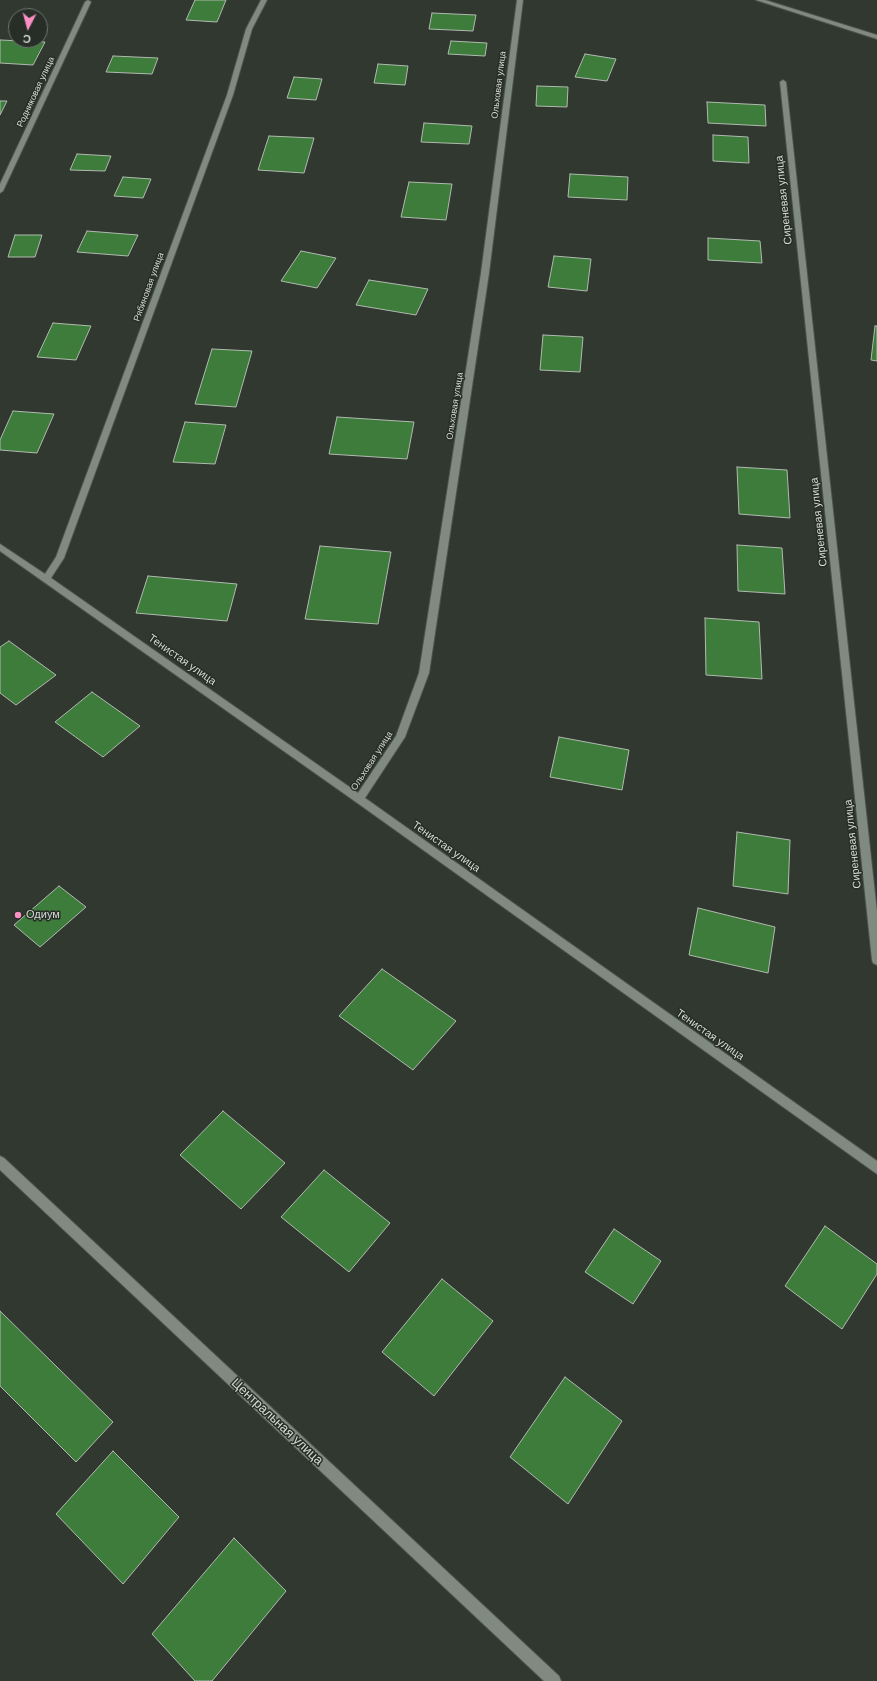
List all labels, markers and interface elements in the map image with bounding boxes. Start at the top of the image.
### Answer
north arrow [8,8,48,48]
text: С [22,33,31,45]
street label: Ольховая улица [489,51,509,119]
street label: Родниковая улица [15,55,57,129]
street label: Сиреневая улица [773,155,795,245]
street label: Рябиновая улица [132,251,166,323]
street label: Ольховая улица [444,372,466,440]
street label: Сиреневая улица [808,477,830,567]
street label: Тенистая улица [145,632,219,688]
street label: Ольховая улица [349,730,395,792]
street label: Сиреневая улица [842,799,864,889]
street label: Тенистая улица [409,819,483,875]
place label: Одиум [26,908,60,922]
marker: Одиум [13,910,23,920]
street label: Тенистая улица [673,1007,747,1063]
street label: Центральная улица [228,1376,326,1468]

